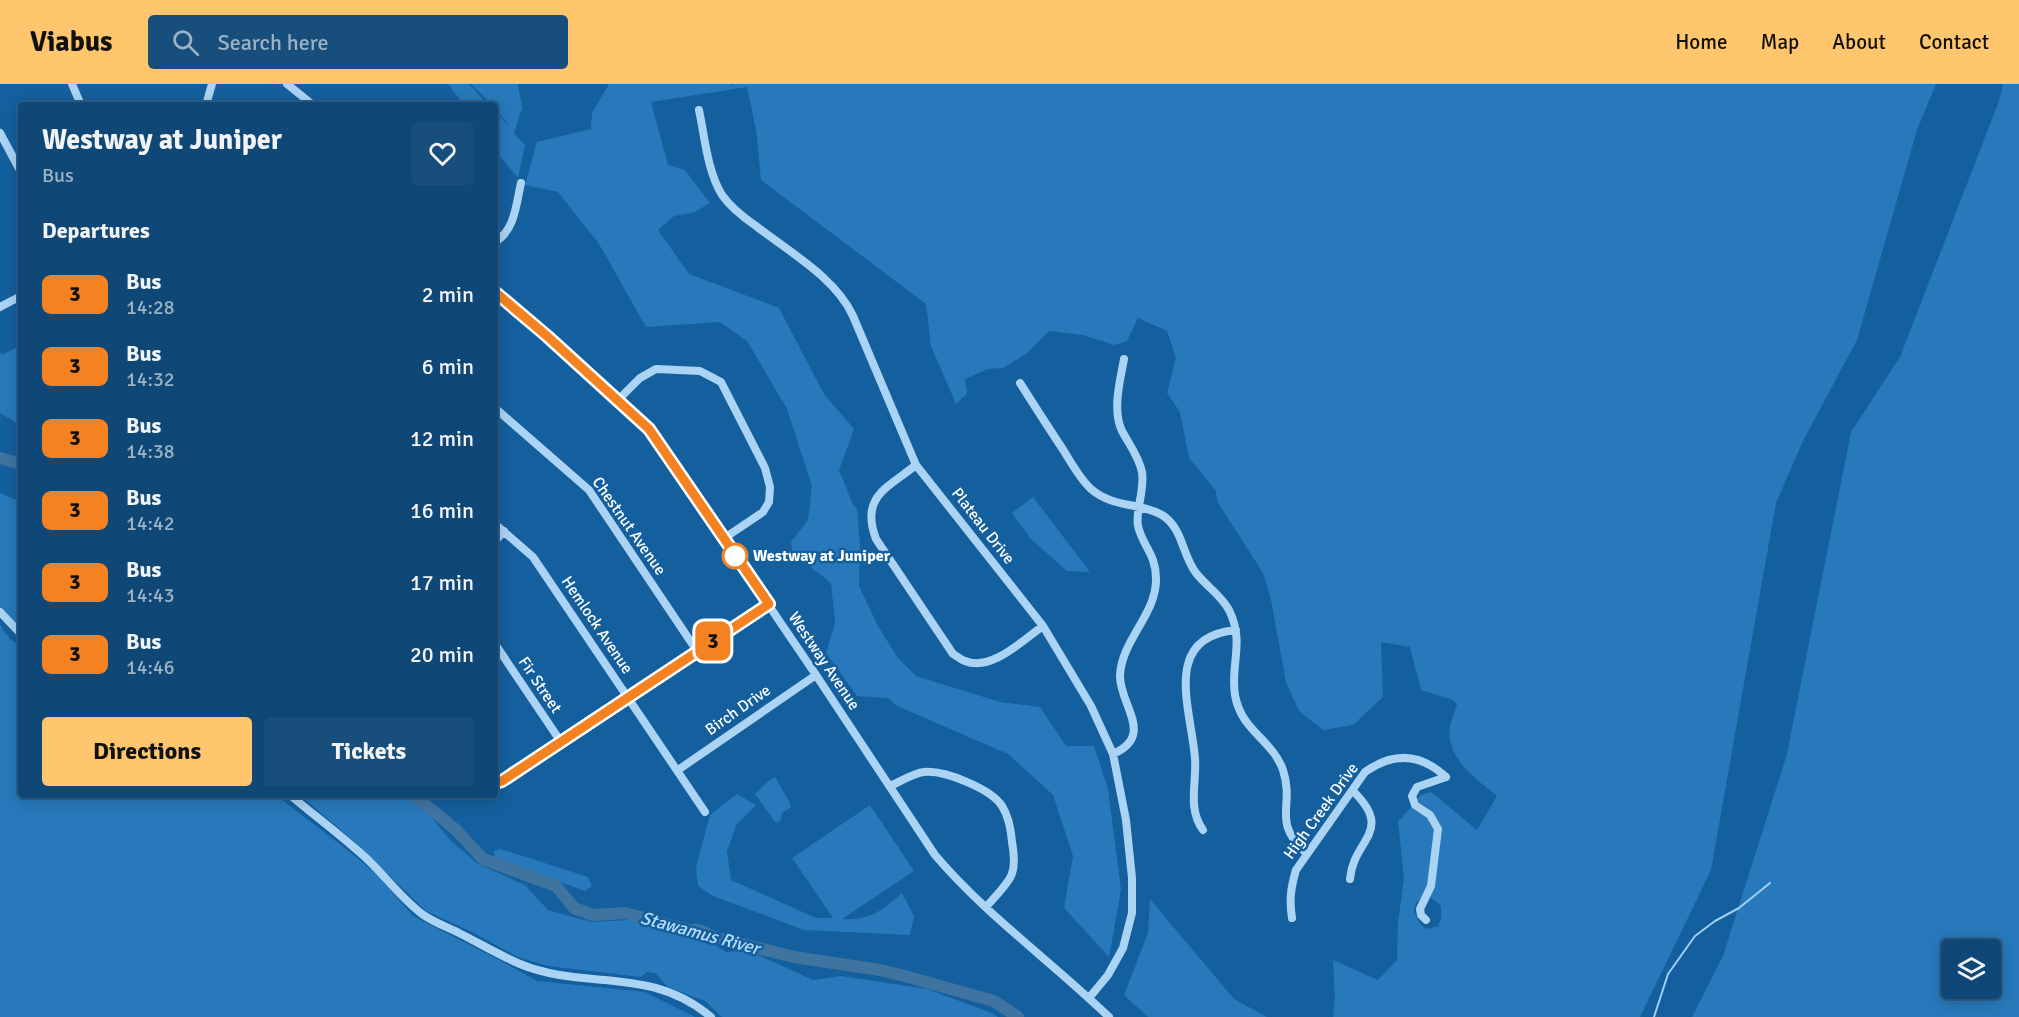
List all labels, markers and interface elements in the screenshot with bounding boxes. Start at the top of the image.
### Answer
search box [148,15,568,69]
text: Viabus [30,25,112,59]
icon: search [169,26,202,59]
text: Search here [217,29,328,56]
text: Home [1675,29,1728,55]
text: Map [1761,29,1799,55]
text: About [1832,29,1886,55]
text: Contact [1919,29,1989,55]
button: heart [411,122,474,185]
text: Westway at Juniper [42,123,282,157]
text: Bus [42,163,74,188]
text: Departures [42,217,150,244]
text: Bus [126,268,161,295]
text: 3 [69,281,81,307]
text: 2 min [422,281,474,308]
text: 14:28 [126,295,175,320]
text: Bus [126,340,161,367]
text: 3 [69,353,81,379]
text: 6 min [422,353,474,380]
text: 14:32 [126,367,175,392]
text: Bus [126,412,161,439]
text: 3 [69,425,81,451]
text: 12 min [410,425,474,452]
text: 14:38 [126,439,175,464]
street label: Chestnut Avenue [588,473,670,579]
text: Bus [126,484,161,511]
street label: Plateau Drive [947,484,1019,568]
text: 3 [69,497,81,523]
text: 16 min [410,497,474,524]
text: 14:42 [126,511,175,536]
marker: Westway at Juniper [722,543,748,569]
place label: Westway at Juniper [753,546,891,566]
text: Bus [126,556,161,583]
text: 3 [69,569,81,595]
text: 17 min [410,569,474,596]
street label: Hemlock Avenue [557,572,637,678]
text: 14:43 [126,583,175,608]
street label: Westway Avenue [784,608,864,714]
line badge: 3 [694,622,732,660]
text: Bus [126,628,161,655]
text: 3 [707,628,719,654]
text: 3 [69,641,81,667]
text: 20 min [410,641,474,668]
street label: Fir Street [514,653,566,717]
text: 14:46 [126,655,175,680]
street label: Birch Drive [701,680,775,740]
button: Directions [42,717,252,786]
button: Tickets [264,717,474,786]
street label: High Creek Drive [1279,759,1363,863]
water label: Stawamus River [638,907,764,960]
map controls [1941,939,2001,999]
button: layers [1941,939,2001,999]

